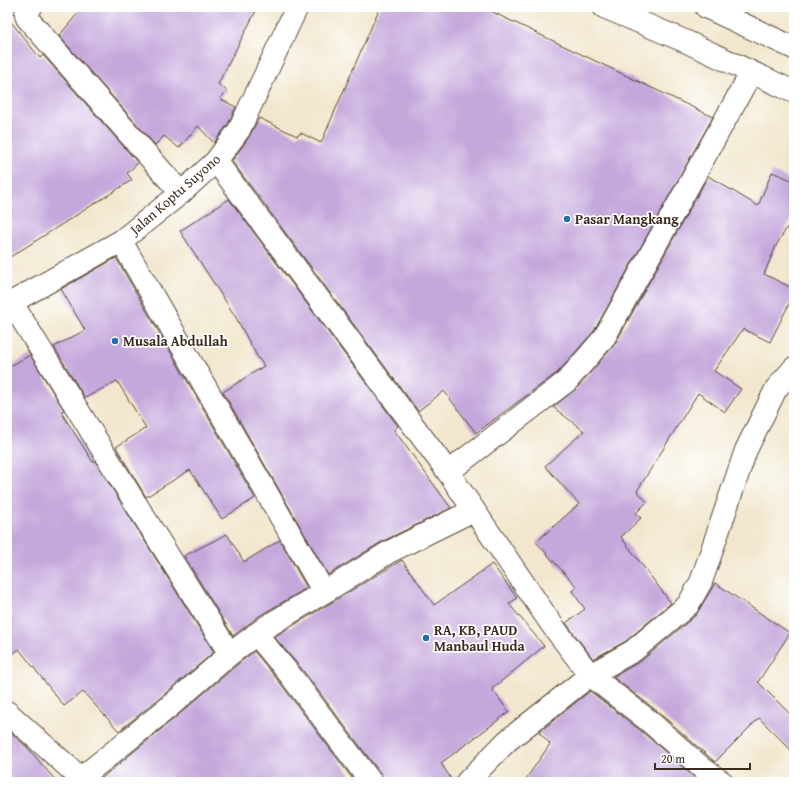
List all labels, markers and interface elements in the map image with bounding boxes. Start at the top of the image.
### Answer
street label: Jalan Koptu Suyono [124,149,225,240]
place label: Pasar Mangkang [575,209,679,229]
marker: Pasar Mangkang [562,214,572,224]
place label: Musala Abdullah [123,331,228,351]
marker: Musala Abdullah [110,336,120,346]
place label: RA, KB, PAUD Manbaul Huda [434,620,526,656]
marker: RA, KB, PAUD Manbaul Huda [421,633,431,643]
scale bar [655,745,750,771]
text: 20 m [661,750,685,767]

